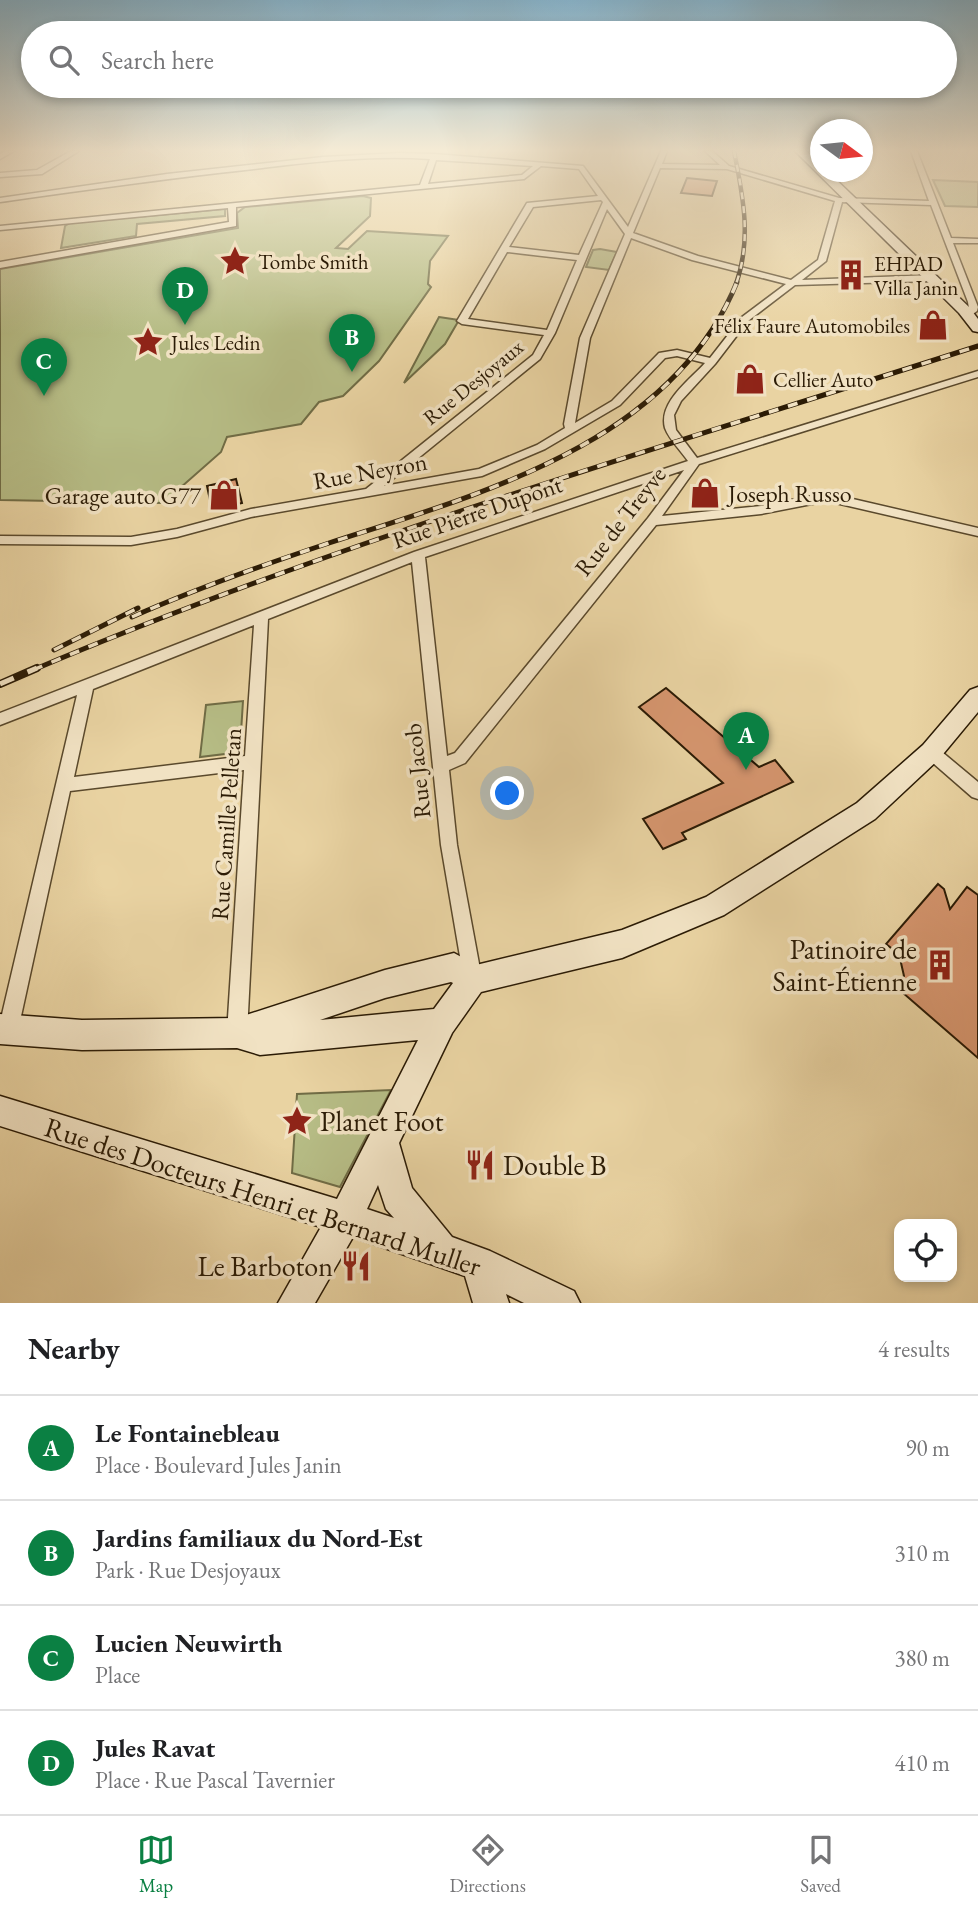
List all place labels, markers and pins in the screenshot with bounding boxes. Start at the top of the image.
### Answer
place icon: Tombe Smith [218,244,252,278]
place label: Tombe Smith [258,248,369,275]
place label: EHPAD Villa Janin [874,250,958,301]
building icon: EHPAD Villa Janin [834,258,868,292]
pin: D [162,267,208,325]
shop icon: Félix Faure Automobiles [916,308,950,342]
place label: Félix Faure Automobiles [714,312,910,339]
pin: B [329,314,375,372]
place icon: Jules Ledin [131,325,165,359]
place label: Jules Ledin [169,329,261,356]
pin: C [21,338,67,396]
shop icon: Cellier Auto [733,362,767,396]
place label: Cellier Auto [773,366,873,393]
shop icon: Joseph Russo [688,476,722,510]
shop icon: Garage auto G77 [207,478,241,512]
place label: Joseph Russo [726,478,852,509]
place label: Garage auto G77 [45,480,201,511]
pin: A [723,712,769,770]
place label: Patinoire de Saint-Étienne [772,931,917,999]
building icon: Patinoire de Saint-Étienne [923,948,957,982]
place label: Planet Foot [320,1103,444,1139]
place icon: Planet Foot [280,1104,314,1138]
place label: Double B [503,1147,606,1183]
restaurant icon: Double B [463,1148,497,1182]
place label: Le Barboton [197,1248,333,1284]
restaurant icon: Le Barboton [339,1249,373,1283]

